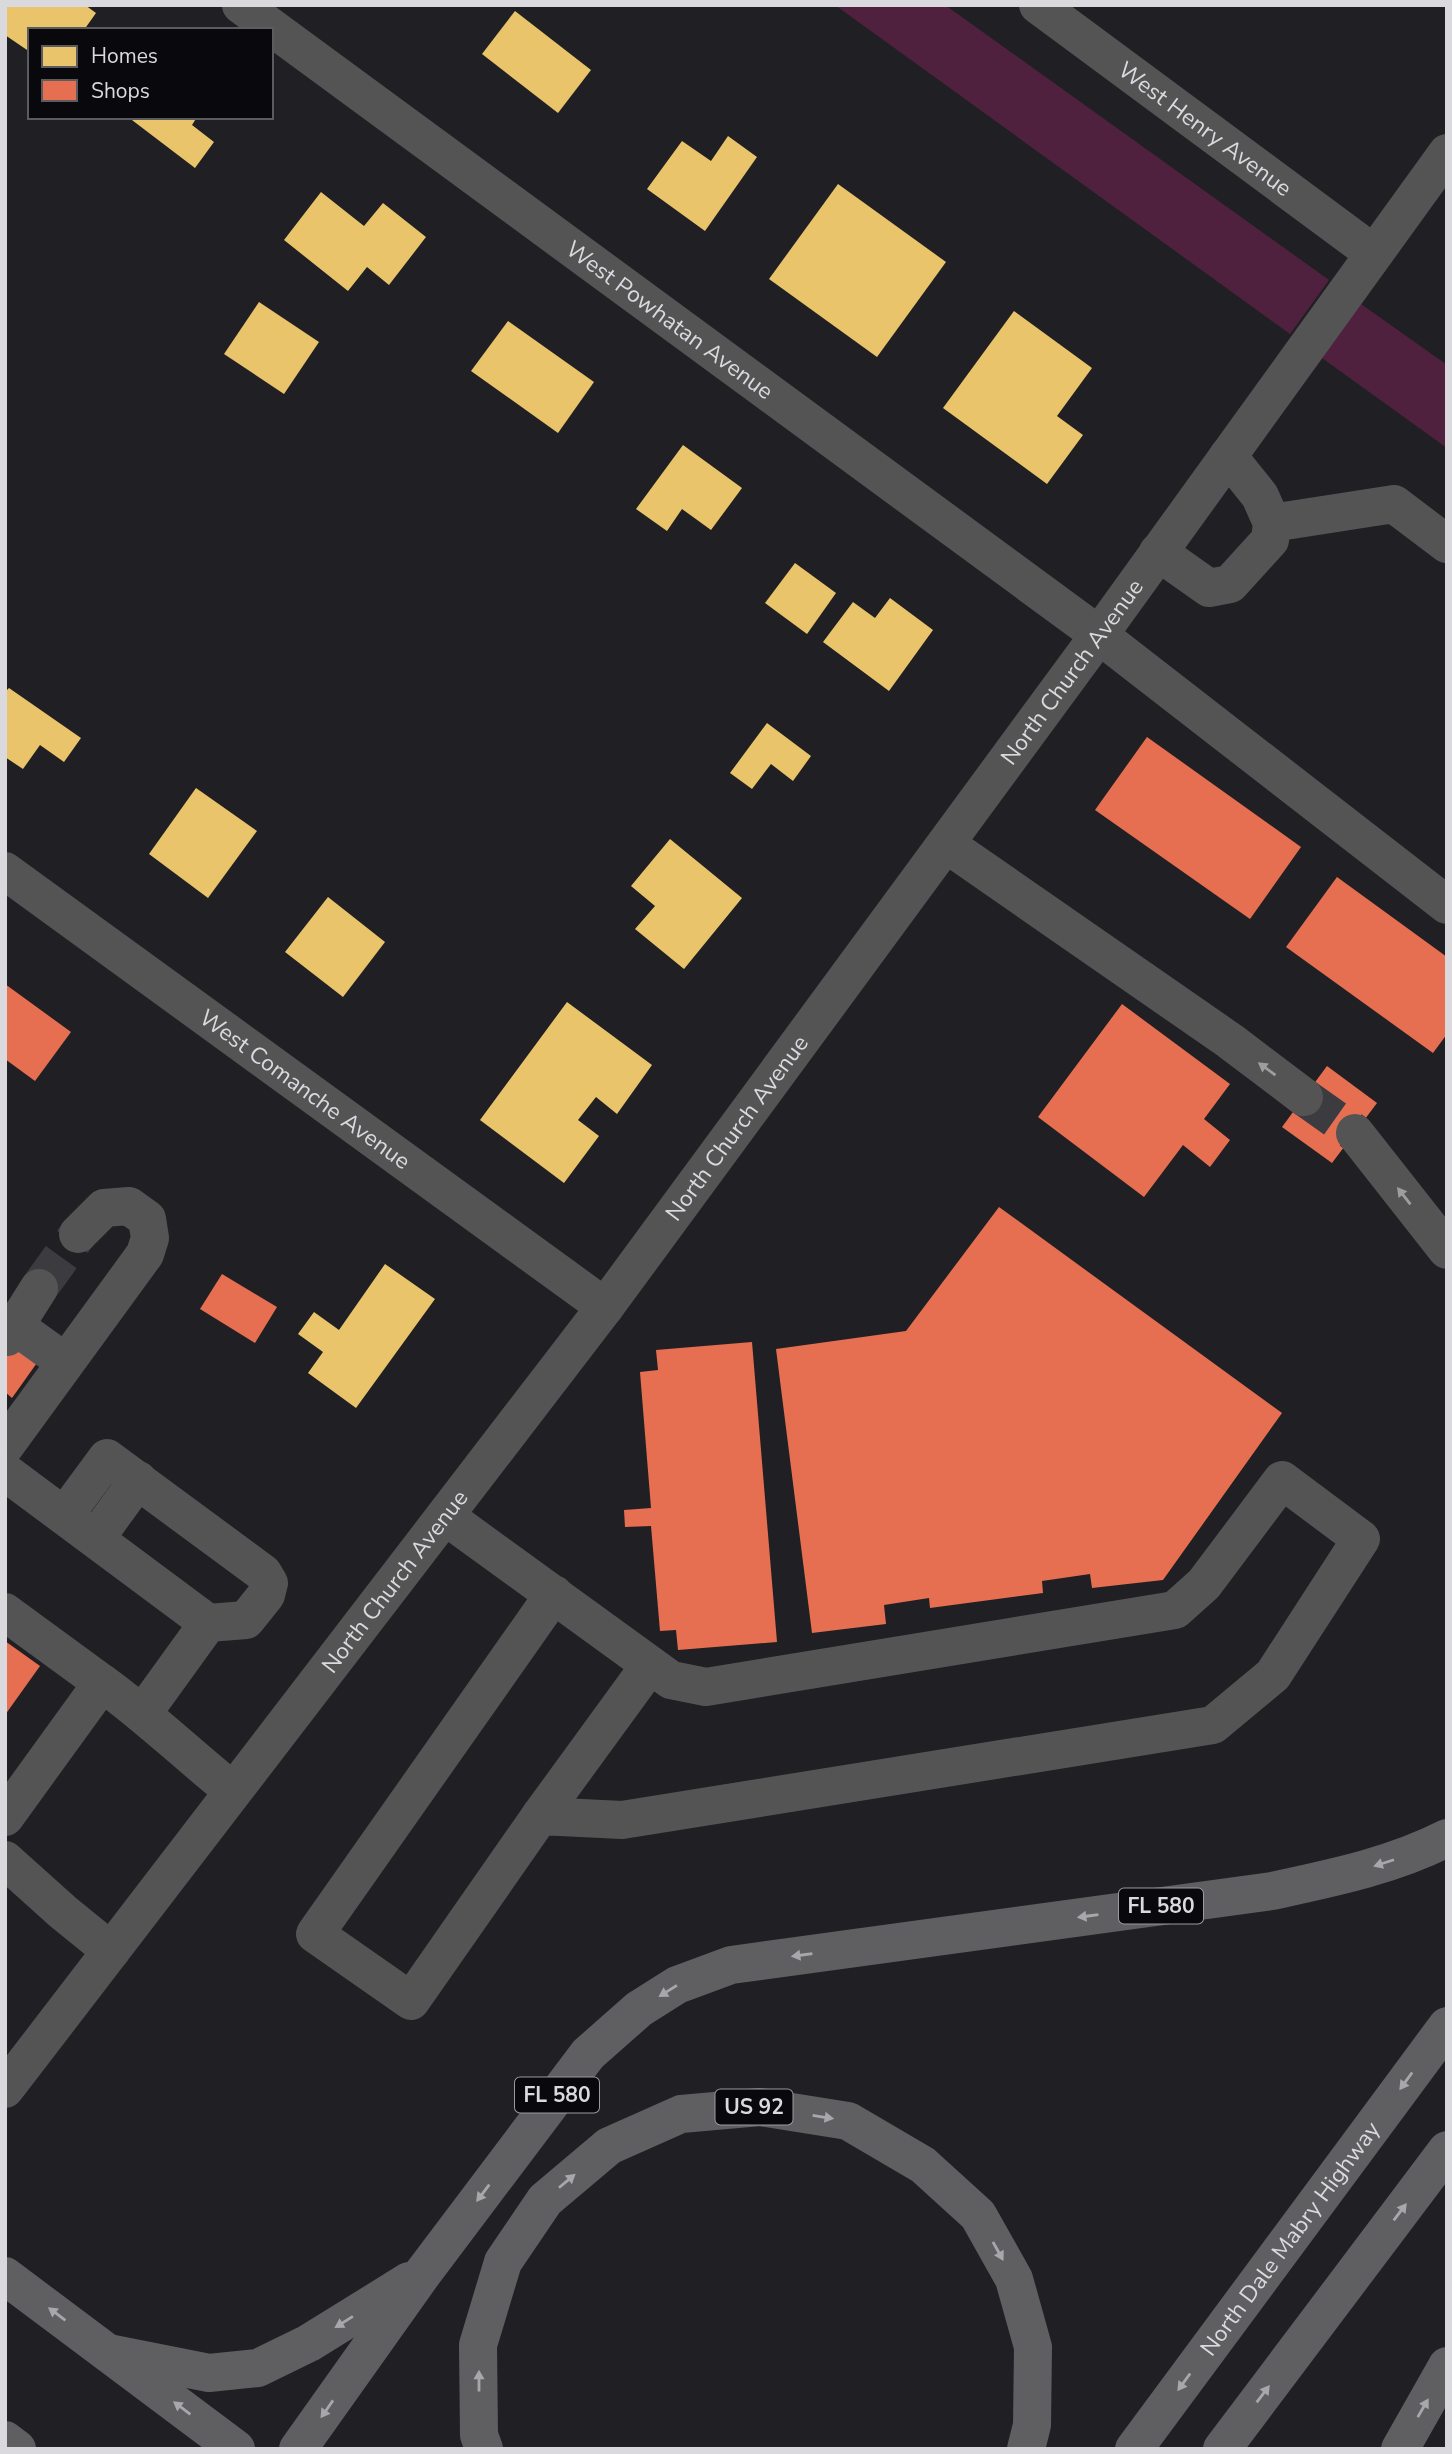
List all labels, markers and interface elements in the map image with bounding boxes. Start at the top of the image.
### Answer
legend [28,28,273,119]
text: Homes [91,42,158,70]
street label: West Henry Avenue [1112,54,1298,203]
text: Shops [91,77,150,105]
street label: West Powhatan Avenue [560,233,780,406]
street label: North Church Avenue [993,572,1150,771]
street label: West Comanche Avenue [193,1002,417,1176]
street label: North Church Avenue [658,1029,815,1227]
one-way arrow [1258,1062,1276,1076]
one-way arrow [1397,1188,1412,1206]
street label: North Church Avenue [314,1483,475,1679]
one-way arrow [1373,1859,1394,1869]
road number: FL 580 [1119,1888,1203,1924]
one-way arrow [1077,1911,1099,1922]
one-way arrow [790,1950,812,1961]
one-way arrow [659,1985,678,1997]
one-way arrow [1399,2072,1413,2090]
road number: FL 580 [515,2078,599,2112]
road number: US 92 [716,2090,792,2124]
one-way arrow [813,2112,835,2123]
street label: North Dale Mabry Highway [1193,2115,1387,2362]
one-way arrow [559,2174,576,2189]
one-way arrow [476,2184,490,2202]
one-way arrow [1393,2203,1407,2222]
one-way arrow [992,2241,1004,2261]
one-way arrow [48,2308,66,2322]
one-way arrow [334,2315,353,2328]
one-way arrow [473,2370,485,2392]
one-way arrow [1177,2373,1191,2391]
one-way arrow [1256,2385,1270,2403]
one-way arrow [1417,2398,1429,2417]
one-way arrow [320,2400,334,2418]
one-way arrow [173,2401,191,2415]

